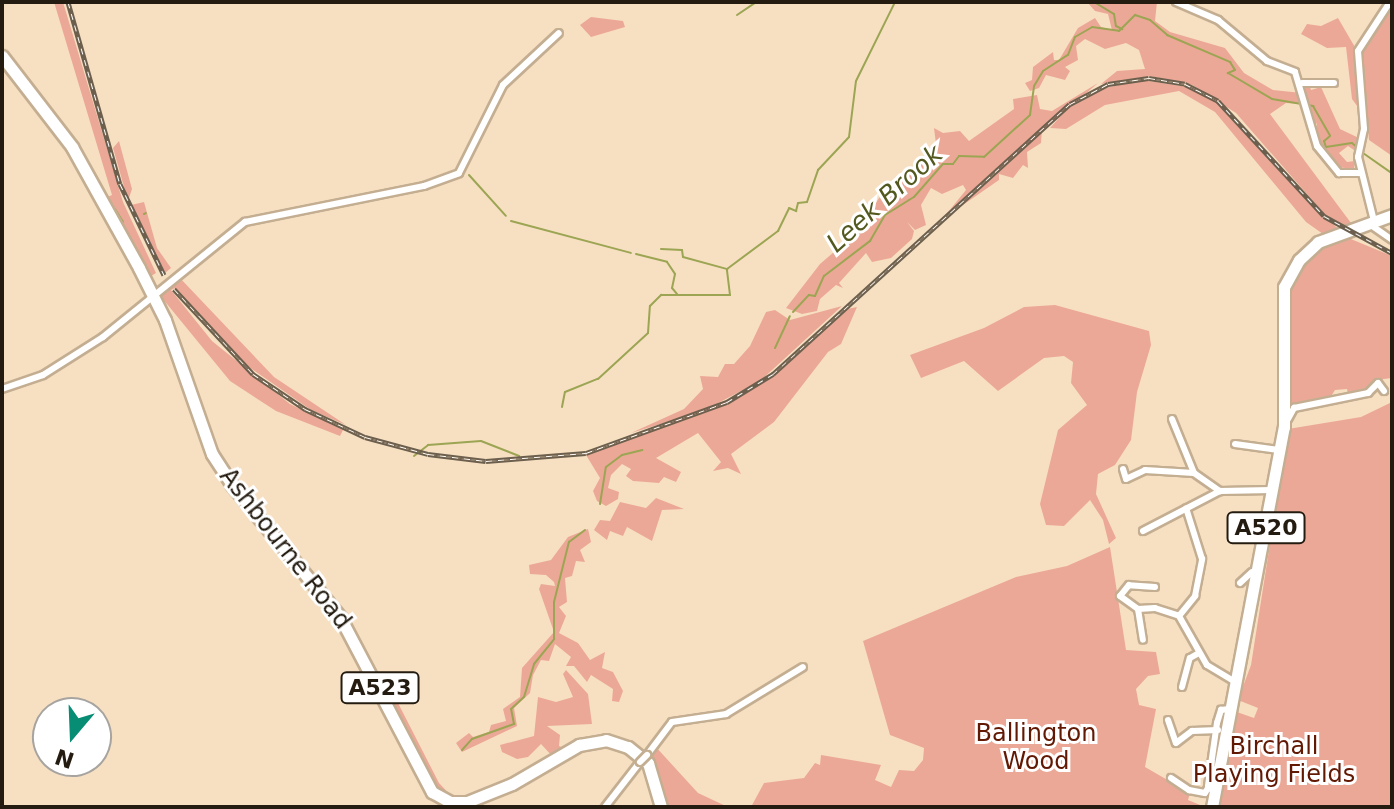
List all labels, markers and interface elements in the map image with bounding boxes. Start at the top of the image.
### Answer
water label: Leek Brook [821,139,949,259]
street label: Ashbourne Road [213,463,357,635]
road number: A520 [1226,510,1306,546]
road number: A523 [340,670,420,706]
north arrow [32,697,112,777]
park label: Ballington Wood [976,720,1096,776]
park label: Birchall Playing Fields [1193,733,1355,789]
text: N [52,743,77,773]

